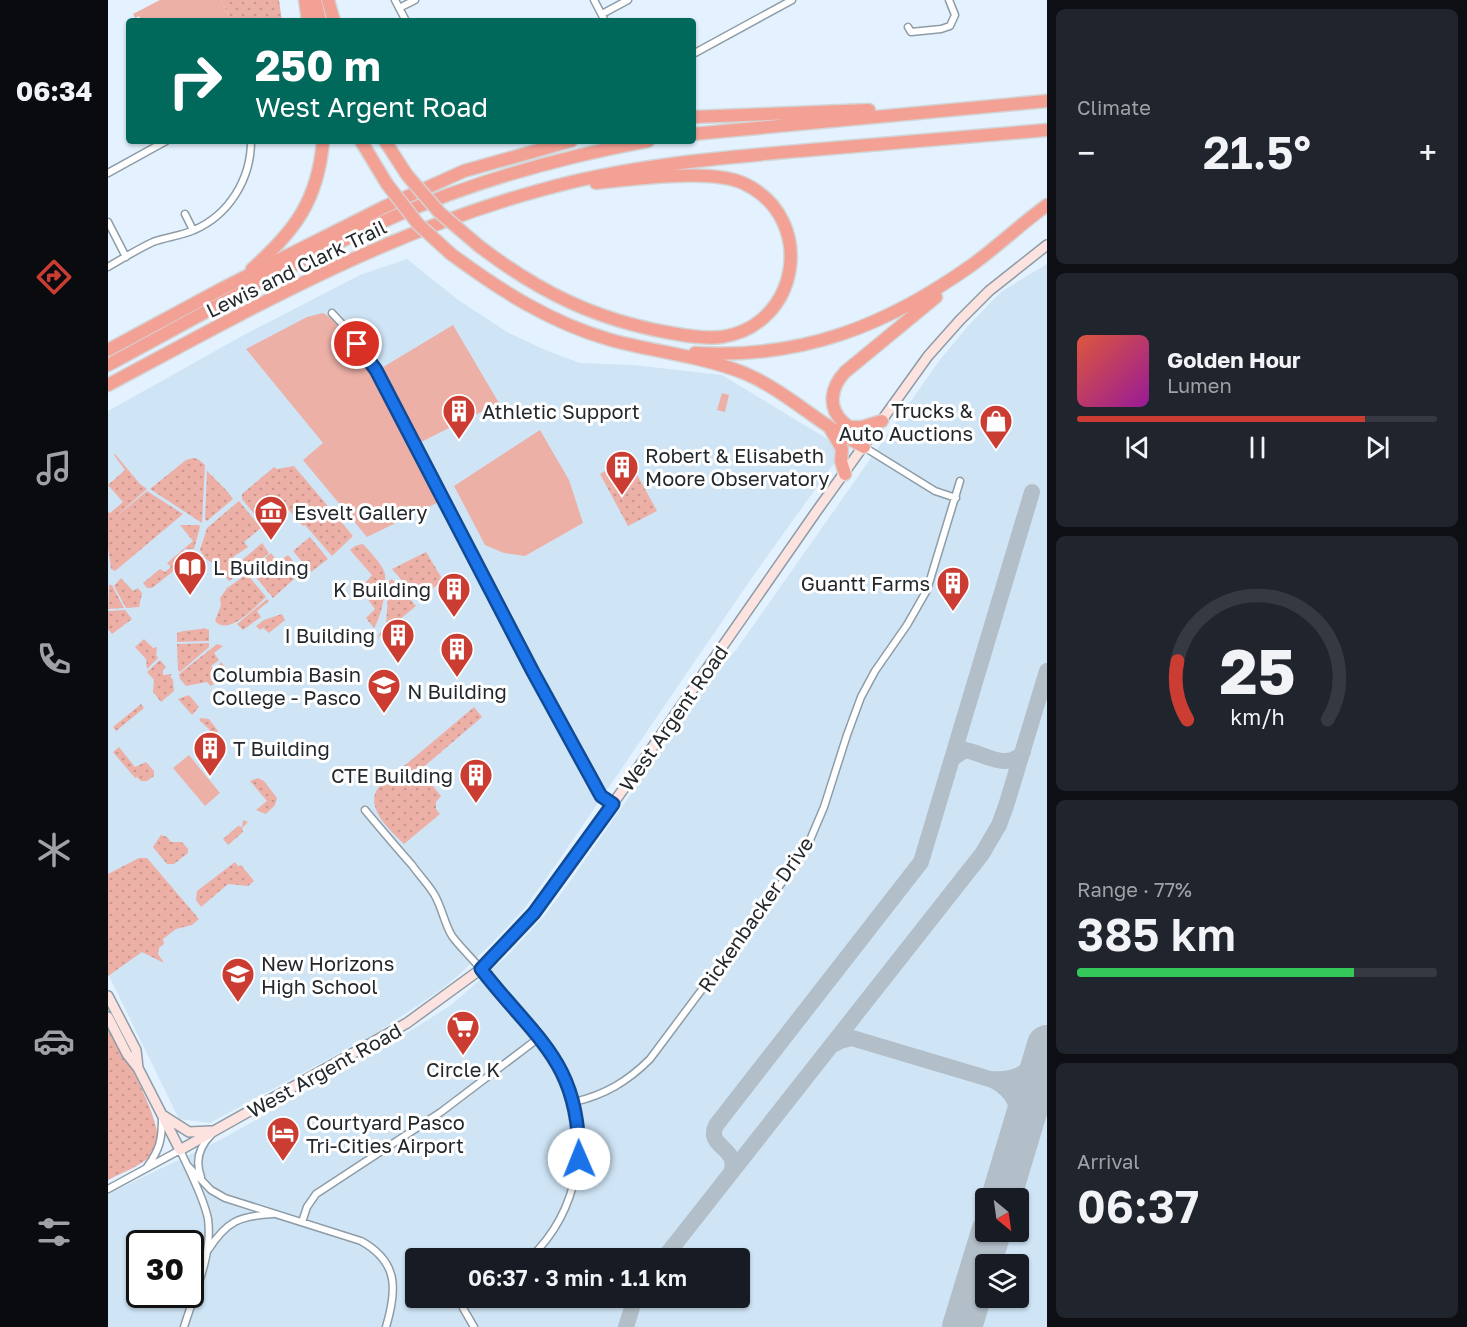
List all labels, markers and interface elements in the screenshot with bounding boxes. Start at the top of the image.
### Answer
text: 250 m [255,40,381,90]
icon: right [156,42,234,120]
text: 06:34 [16,75,92,107]
text: West Argent Road [255,91,488,123]
text: Climate [1077,95,1151,119]
text: 21.5° [1203,125,1311,179]
text: − [1077,133,1095,172]
text: + [1419,133,1437,172]
street label: Lewis and Clark Trail [202,214,390,322]
icon: directions [33,256,75,298]
pin [331,318,382,369]
icon: arrive [340,327,373,360]
text: Golden Hour [1167,346,1301,373]
text: Lumen [1167,373,1232,397]
building icon: Athletic Support [441,393,477,440]
place label: Trucks & Auto Auctions [839,398,974,445]
place label: Athletic Support [482,399,640,423]
shop icon: Trucks & Auto Auctions [978,403,1014,450]
icon: previous [1121,431,1154,464]
icon: pause [1241,431,1274,464]
icon: next [1361,431,1394,464]
place label: Robert & Elisabeth Moore Observatory [645,443,829,490]
icon: music [33,447,75,489]
building icon: Robert & Elisabeth Moore Observatory [604,449,640,496]
museum icon: Esvelt Gallery [253,494,289,541]
place label: Esvelt Gallery [294,500,427,524]
library icon: L Building [172,549,208,596]
place label: L Building [213,555,309,579]
building icon: Guantt Farms [935,565,971,612]
building icon: K Building [436,571,472,618]
place label: Guantt Farms [801,571,930,595]
place label: K Building [333,577,431,601]
building icon: I Building [380,617,416,664]
place label: I Building [284,623,375,647]
building icon: N Building [439,631,475,678]
text: 25 [1219,634,1295,709]
icon: phone [33,638,75,680]
street label: West Argent Road [614,640,732,796]
place label: Columbia Basin College - Pasco [212,662,361,709]
school or university icon: Columbia Basin College - Pasco [366,667,402,714]
place label: N Building [407,679,507,703]
text: km/h [1230,705,1284,731]
building icon: T Building [192,730,228,777]
place label: T Building [233,736,330,760]
building icon: CTE Building [458,757,494,804]
place label: CTE Building [331,763,453,787]
icon: climate [33,829,75,871]
street label: Rickenbacker Drive [692,832,818,996]
text: Range · 77% [1077,877,1192,901]
text: 385 km [1077,907,1236,961]
place label: New Horizons High School [261,951,394,998]
school or university icon: New Horizons High School [220,956,256,1003]
supermarket icon: Circle K [445,1009,481,1056]
street label: West Argent Road [243,1018,405,1122]
icon: car [33,1020,75,1062]
place label: Circle K [426,1057,500,1081]
place label: Courtyard Pasco Tri-Cities Airport [306,1110,465,1157]
hotel icon: Courtyard Pasco Tri-Cities Airport [265,1115,301,1162]
position arrow [547,1127,611,1191]
text: Arrival [1077,1149,1140,1173]
text: 06:37 [1077,1179,1199,1233]
north arrow [975,1188,1029,1242]
map controls [975,1188,1029,1308]
icon: filters [33,1211,75,1253]
speed limit sign: 30 [126,1230,204,1308]
button: layers [975,1254,1029,1308]
text: 06:37 · 3 min · 1.1 km [468,1264,687,1291]

